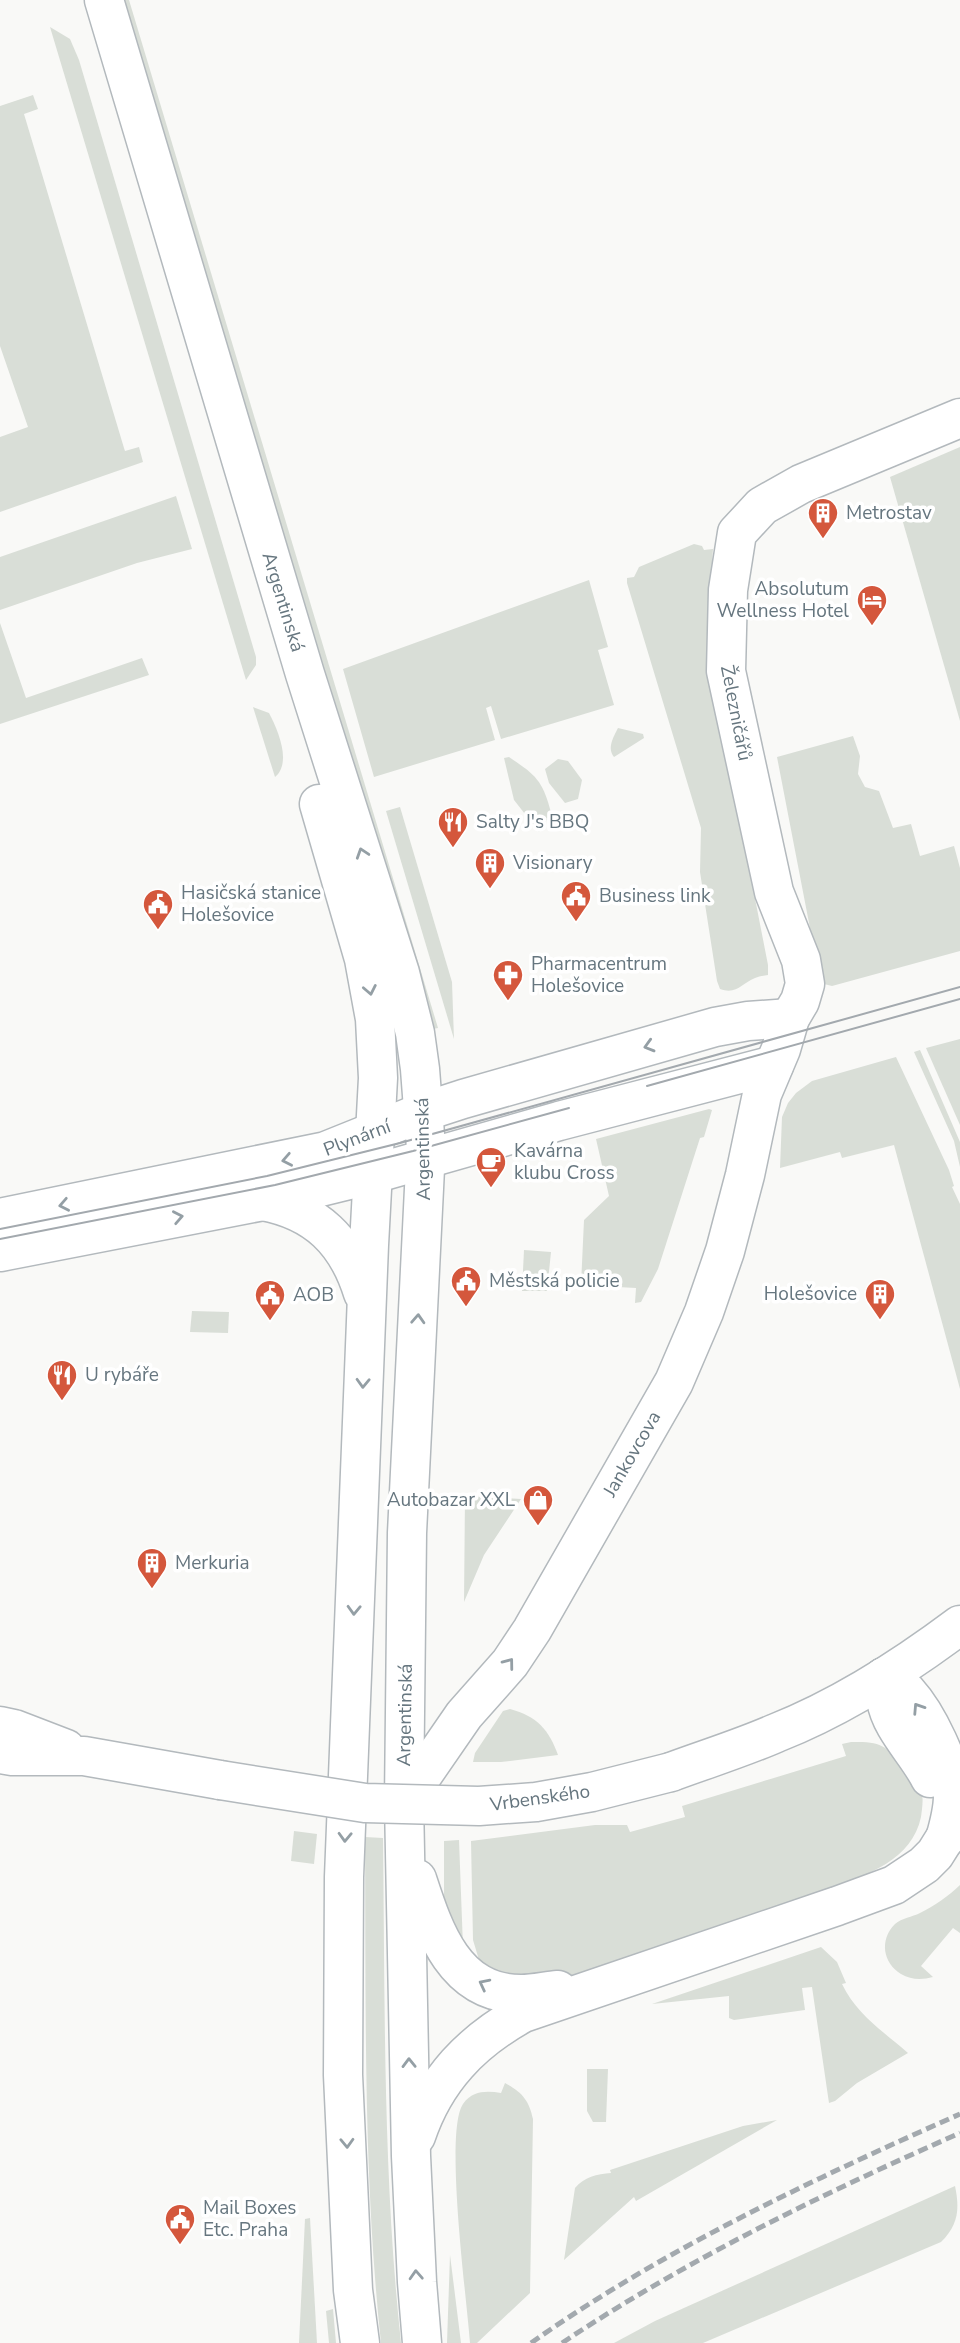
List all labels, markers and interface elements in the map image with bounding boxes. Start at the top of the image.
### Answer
building icon: Metrostav [806,496,840,540]
place label: Metrostav [846,500,932,526]
street label: Argentinská [256,549,310,655]
place label: Absolutum Wellness Hotel [717,576,849,624]
hotel icon: Absolutum Wellness Hotel [855,583,889,627]
street label: Železničářů [714,663,758,763]
restaurant icon: Salty J's BBQ [436,805,470,849]
place label: Salty J's BBQ [476,809,589,835]
building icon: Visionary [473,846,507,890]
one-way arrow [356,847,370,859]
place label: Visionary [512,850,593,876]
public building icon: Business link [559,879,593,923]
place label: Hasičská stanice Holešovice [181,880,321,928]
place label: Business link [599,883,711,909]
public building icon: Hasičská stanice Holešovice [141,887,175,931]
place label: Pharmacentrum Holešovice [531,951,667,999]
pharmacy icon: Pharmacentrum Holešovice [491,958,525,1002]
one-way arrow [362,984,377,996]
one-way arrow [644,1037,656,1052]
street label: Argentinská [409,1097,437,1201]
street label: Plynární [320,1113,396,1163]
place label: Kavárna klubu Cross [514,1138,615,1186]
cafe icon: Kavárna klubu Cross [474,1145,508,1189]
one-way arrow [281,1152,293,1167]
one-way arrow [58,1197,70,1212]
one-way arrow [172,1211,184,1226]
public building icon: Městská policie [449,1264,483,1308]
place label: Městská policie [489,1268,620,1294]
building icon: Holešovice [863,1277,897,1321]
public building icon: AOB [253,1278,287,1322]
place label: Holešovice [764,1281,857,1307]
place label: AOB [293,1282,334,1308]
one-way arrow [411,1313,426,1324]
restaurant icon: U rybáře [45,1358,79,1402]
place label: U rybáře [85,1362,159,1388]
one-way arrow [356,1378,371,1389]
street label: Jankovcova [596,1406,667,1503]
shop icon: Autobazar XXL [521,1483,555,1527]
place label: Autobazar XXL [387,1487,516,1513]
building icon: Merkuria [135,1546,169,1590]
place label: Merkuria [175,1550,250,1576]
one-way arrow [347,1605,362,1616]
one-way arrow [500,1658,513,1671]
street label: Argentinská [391,1663,419,1767]
one-way arrow [913,1703,926,1716]
street label: Vrbenského [487,1778,592,1818]
one-way arrow [338,1832,353,1843]
one-way arrow [479,1979,491,1993]
one-way arrow [402,2057,417,2068]
one-way arrow [339,2138,354,2149]
place label: Mail Boxes Etc. Praha [203,2195,296,2243]
public building icon: Mail Boxes Etc. Praha [163,2202,197,2246]
one-way arrow [409,2269,424,2280]

